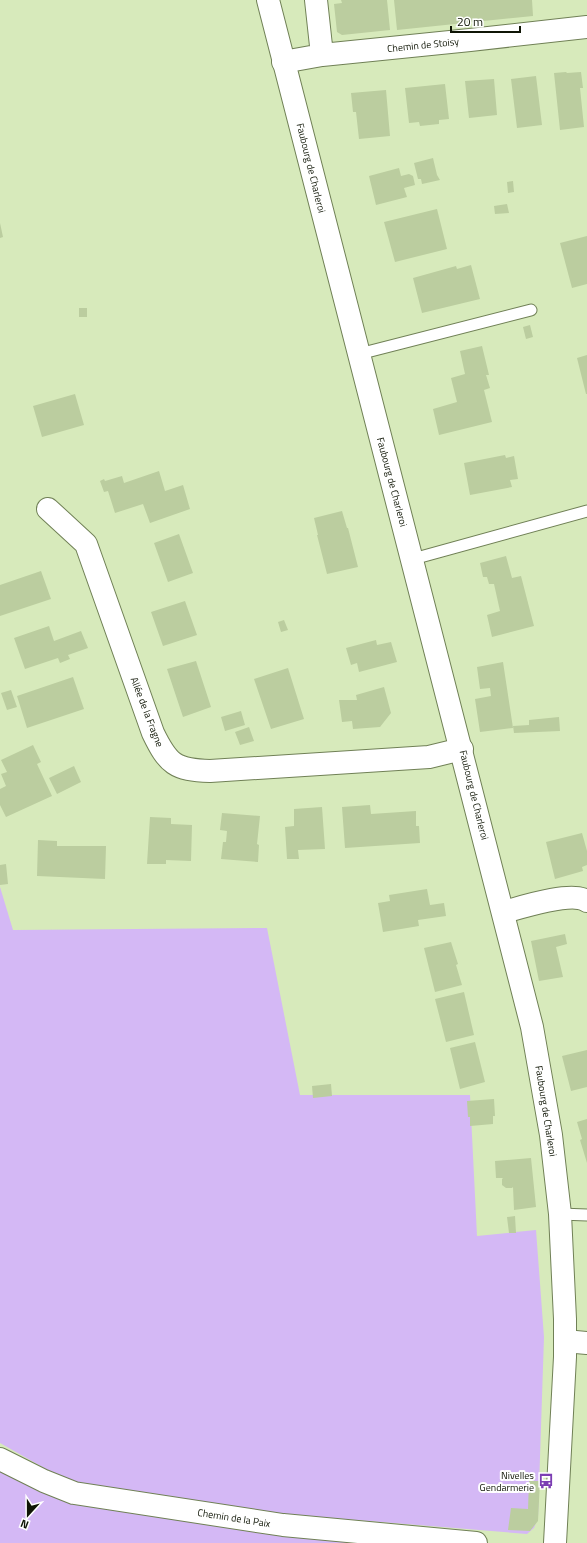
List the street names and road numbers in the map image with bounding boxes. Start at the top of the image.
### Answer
street label: Chemin de Stoisy [386,34,460,56]
street label: Faubourg de Charleroi [293,122,329,214]
street label: Faubourg de Charleroi [373,436,411,528]
street label: Allée de la Fragne [127,675,167,749]
street label: Faubourg de Charleroi [456,749,492,841]
street label: Faubourg de Charleroi [531,1064,561,1158]
street label: Chemin de la Paix [196,1505,272,1531]

